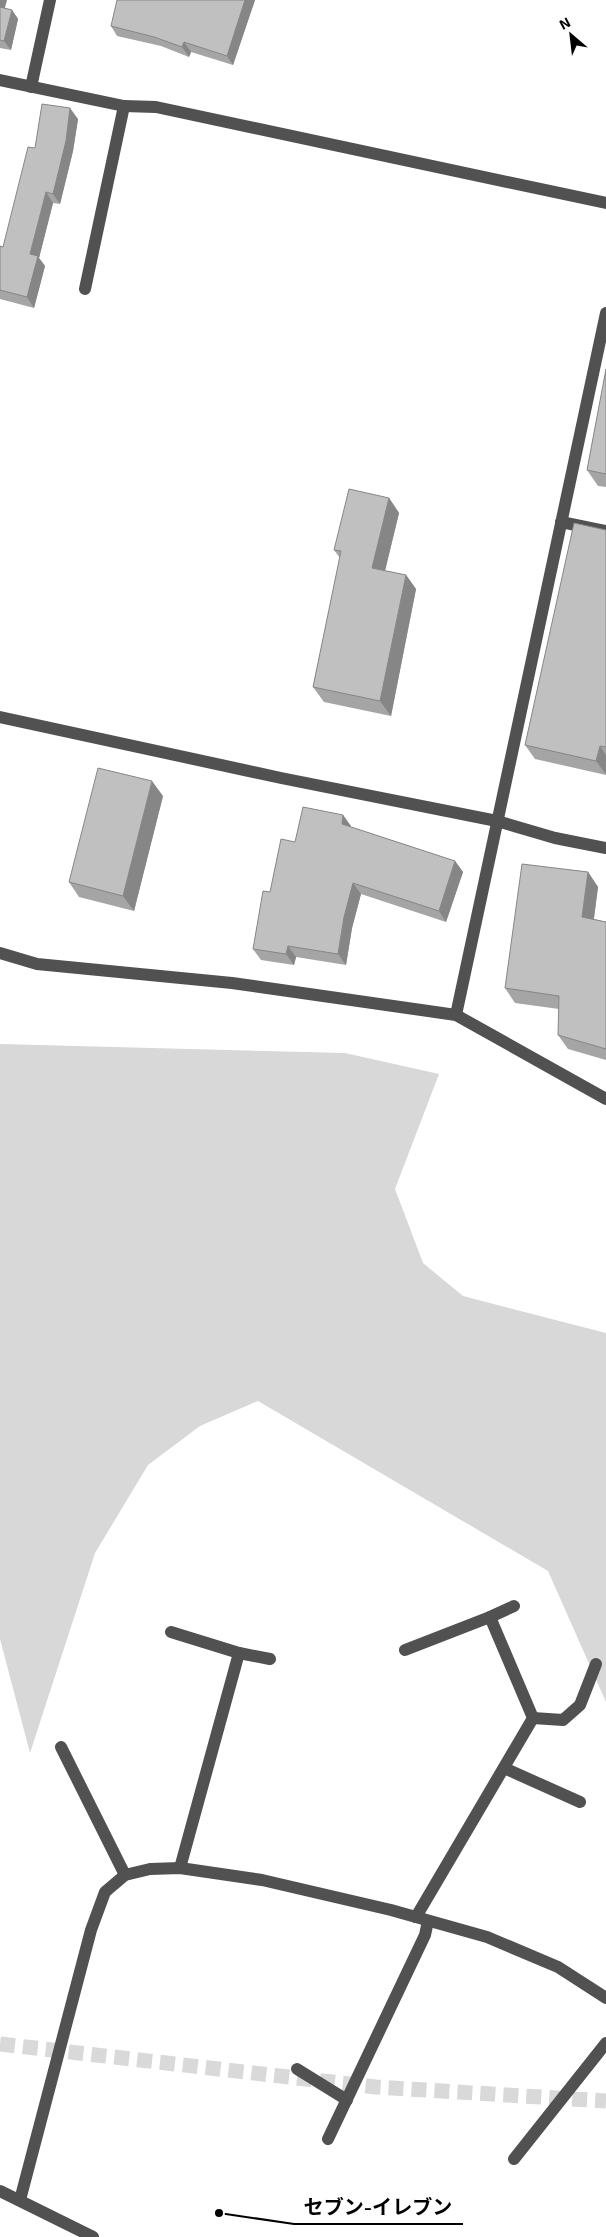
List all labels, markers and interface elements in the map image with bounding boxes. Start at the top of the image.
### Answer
north arrow [546,10,596,60]
text: N [556,13,573,33]
callout: セブン-イレブン [294,2189,463,2224]
text: セブン-イレブン [304,2194,452,2218]

